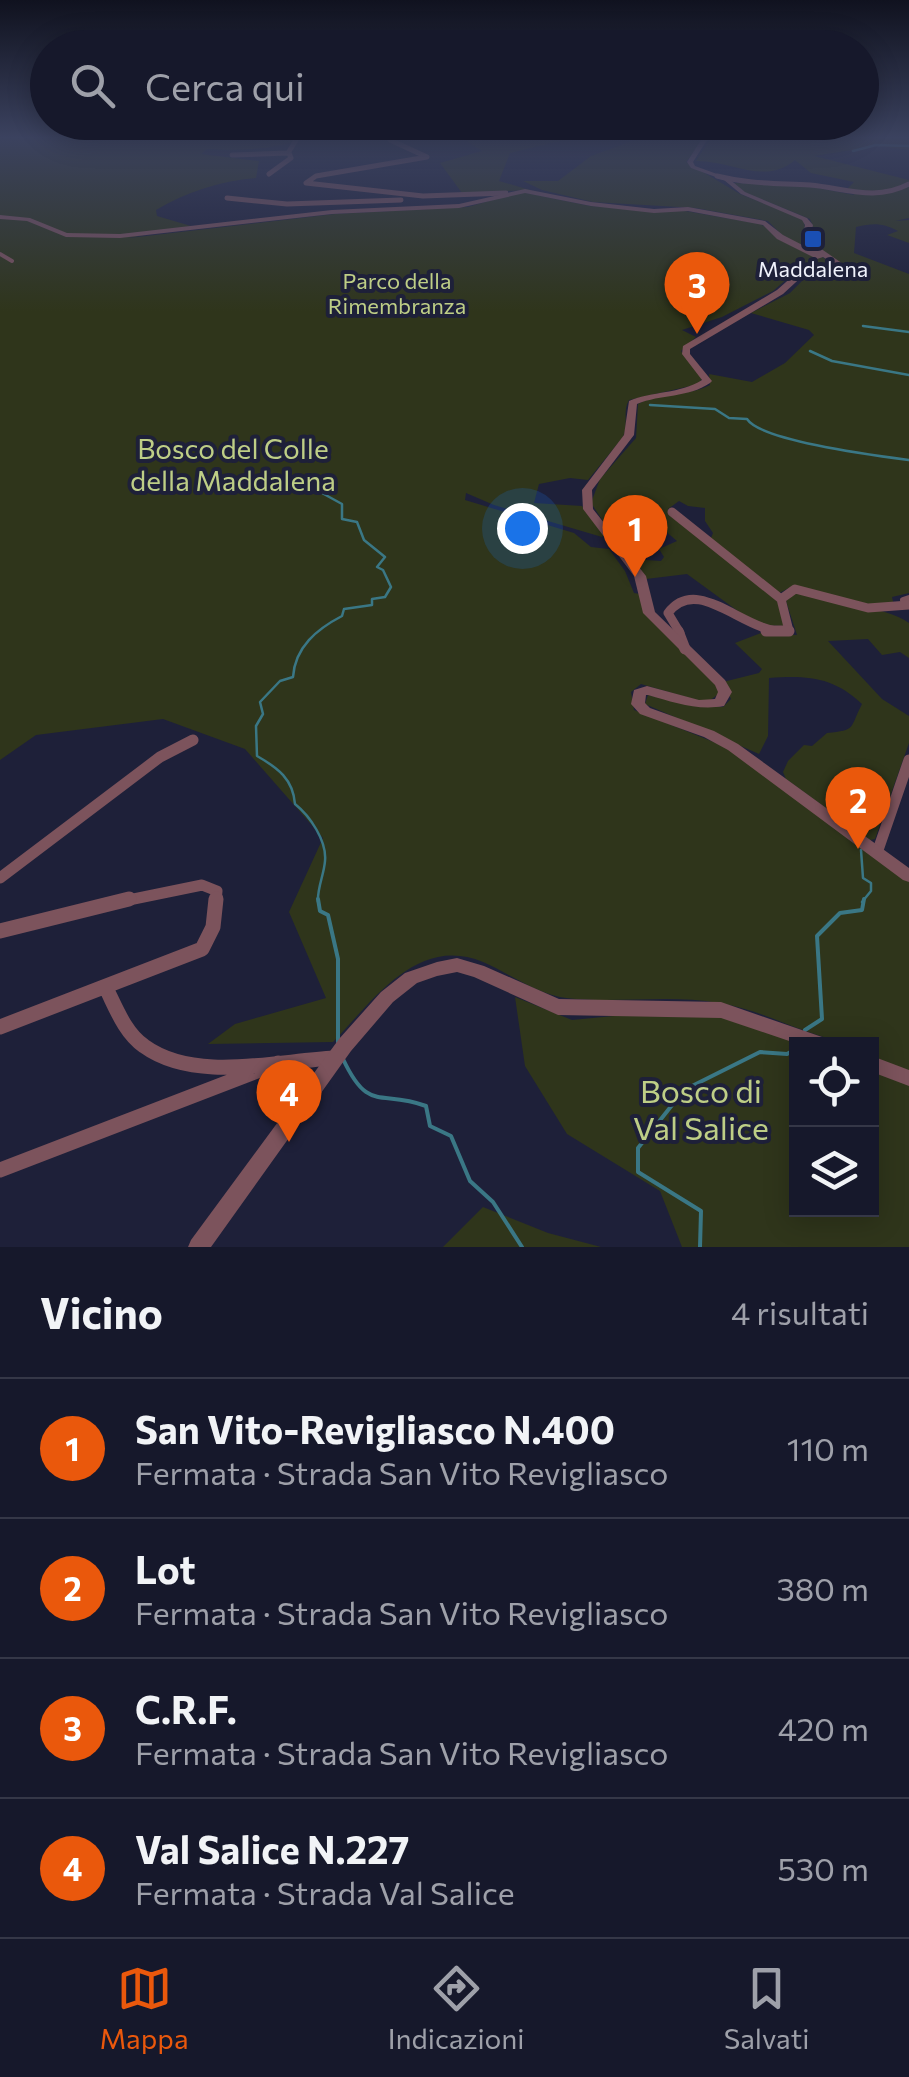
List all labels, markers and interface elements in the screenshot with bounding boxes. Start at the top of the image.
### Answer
search box [30,30,879,140]
icon: search [65,58,120,113]
text: Cerca qui [145,62,305,109]
marker: Maddalena [802,228,824,250]
pin: 3 [664,252,730,334]
place label: Maddalena [758,255,868,282]
park label: Parco della Rimembranza [328,267,466,319]
park label: Bosco del Colle della Maddalena [130,431,336,497]
pin: 1 [602,494,668,577]
your location [497,503,548,554]
pin: 2 [826,766,890,849]
map controls [789,1037,879,1217]
button: locate [789,1037,879,1127]
pin: 4 [256,1060,322,1142]
park label: Bosco di Val Salice [633,1070,769,1147]
button: layers [789,1127,879,1217]
text: Vicino [40,1286,163,1338]
text: 4 risultati [731,1292,869,1332]
text: San Vito-Revigliasco N.400 [135,1405,615,1452]
text: 1 [65,1428,80,1468]
text: 110 m [787,1428,869,1468]
text: Fermata · Strada San Vito Revigliasco [135,1452,669,1492]
text: Lot [135,1545,196,1592]
text: 2 [63,1568,82,1608]
text: 380 m [776,1568,869,1608]
text: Fermata · Strada San Vito Revigliasco [135,1592,669,1632]
text: C.R.F. [135,1685,237,1732]
text: 3 [63,1708,82,1748]
text: 420 m [778,1708,869,1748]
text: Fermata · Strada San Vito Revigliasco [135,1732,669,1772]
text: Val Salice N.227 [135,1825,409,1872]
text: 4 [63,1848,82,1888]
text: 530 m [777,1848,869,1888]
text: Fermata · Strada Val Salice [135,1872,515,1912]
tab: Mappa [100,1961,189,2055]
tab: Indicazioni [388,1961,525,2055]
tab: Salvati [724,1961,809,2055]

